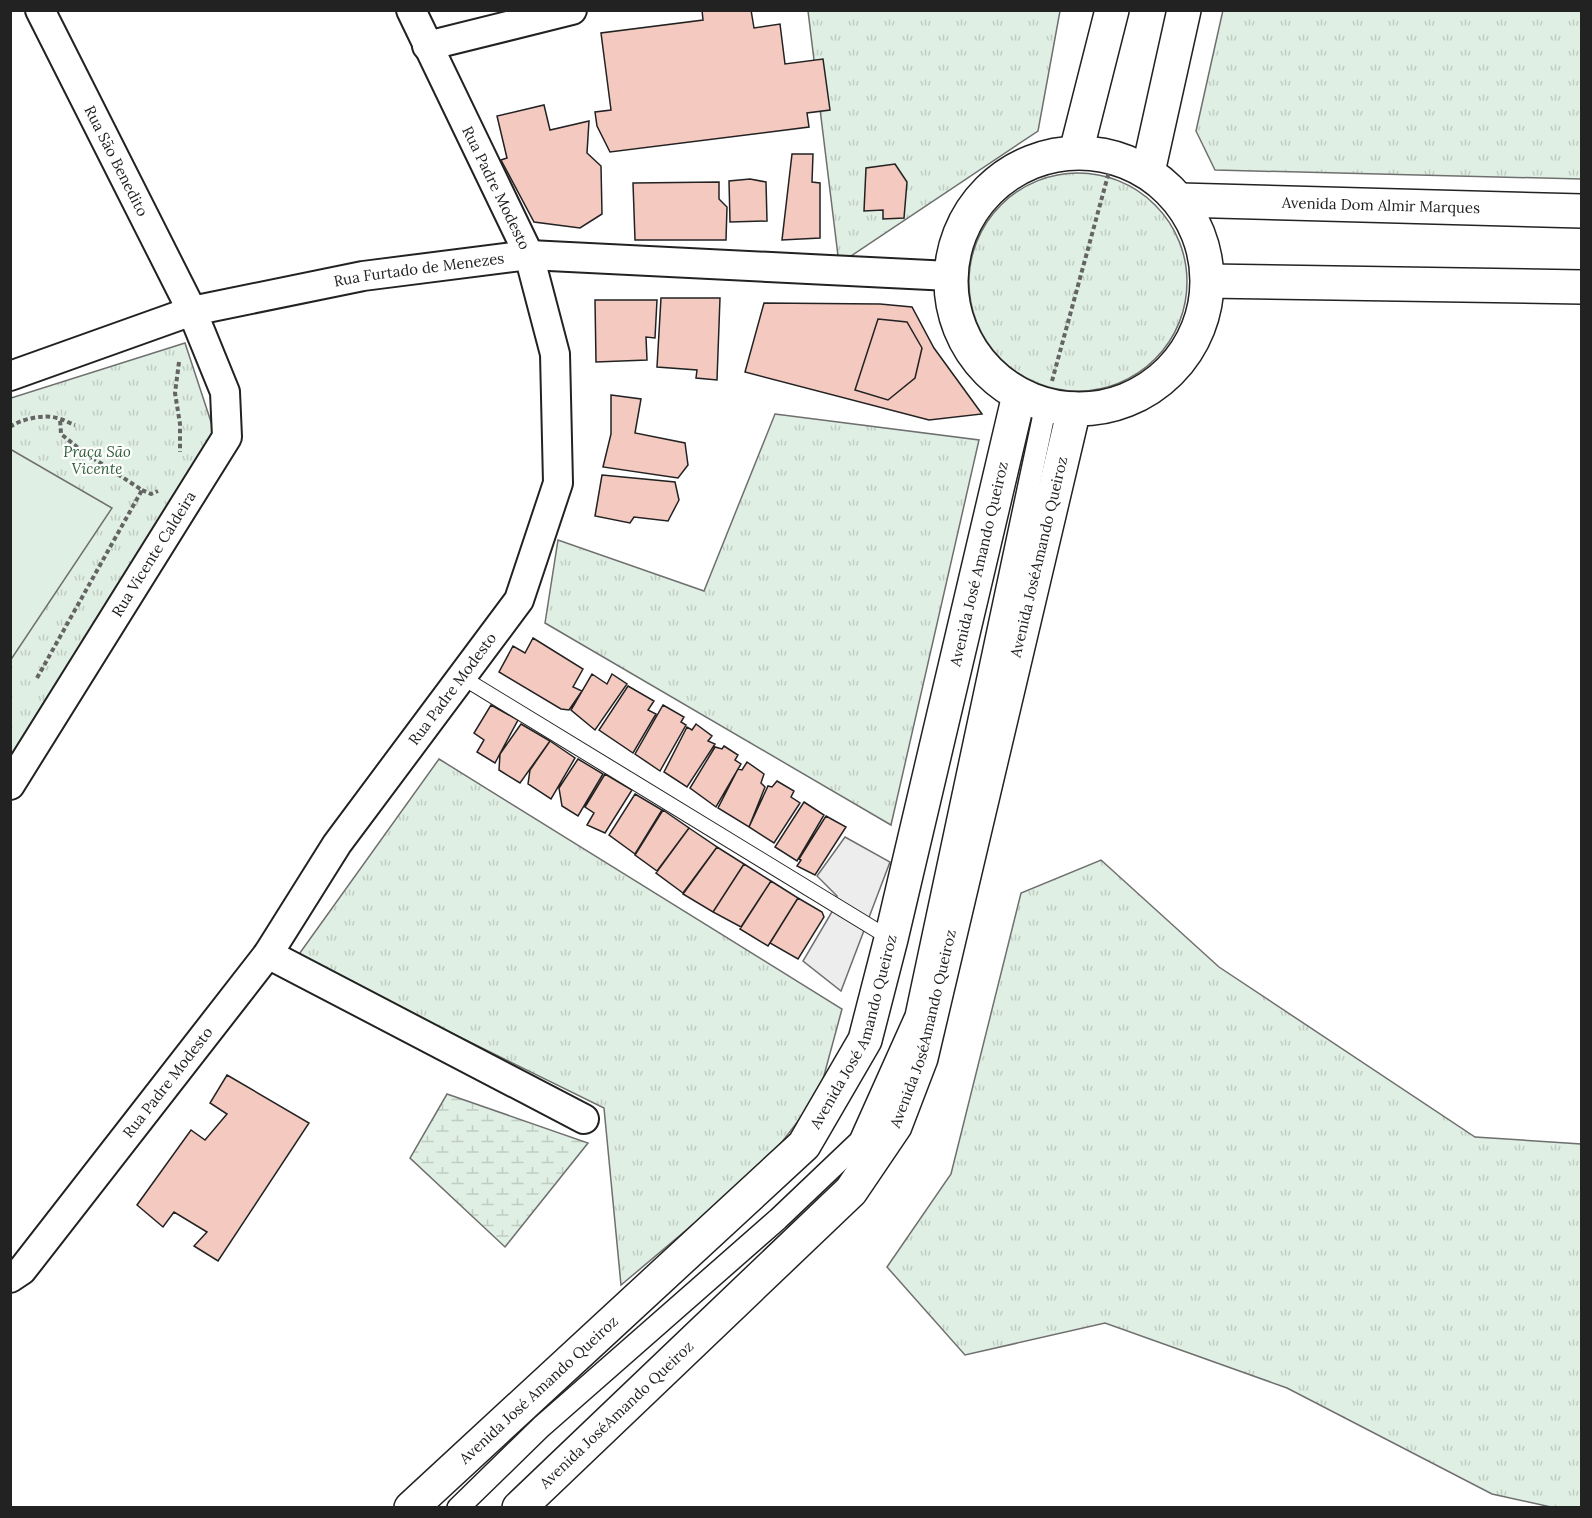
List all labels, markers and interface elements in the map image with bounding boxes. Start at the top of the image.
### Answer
street label: Rua São Benedito [80,102,153,219]
street label: Rua Padre Modesto [458,123,535,253]
street label: Avenida Dom Almir Marques [1281,193,1480,217]
street label: Rua Furtado de Menezes [332,248,505,291]
park label: Praça São Vicente [63,442,131,478]
street label: Avenida JoséAmando Queiroz [1006,455,1071,660]
street label: Avenida José Amando Queiroz [945,460,1012,669]
street label: Rua Vicente Caldeira [107,487,200,620]
street label: Rua Padre Modesto [404,629,500,749]
street label: Avenida JoséAmando Queiroz [885,928,960,1131]
street label: Avenida José Amando Queiroz [805,933,901,1133]
street label: Rua Padre Modesto [118,1023,217,1141]
street label: Avenida José Amando Queiroz [454,1311,622,1468]
street label: Avenida JoséAmando Queiroz [535,1337,697,1493]

